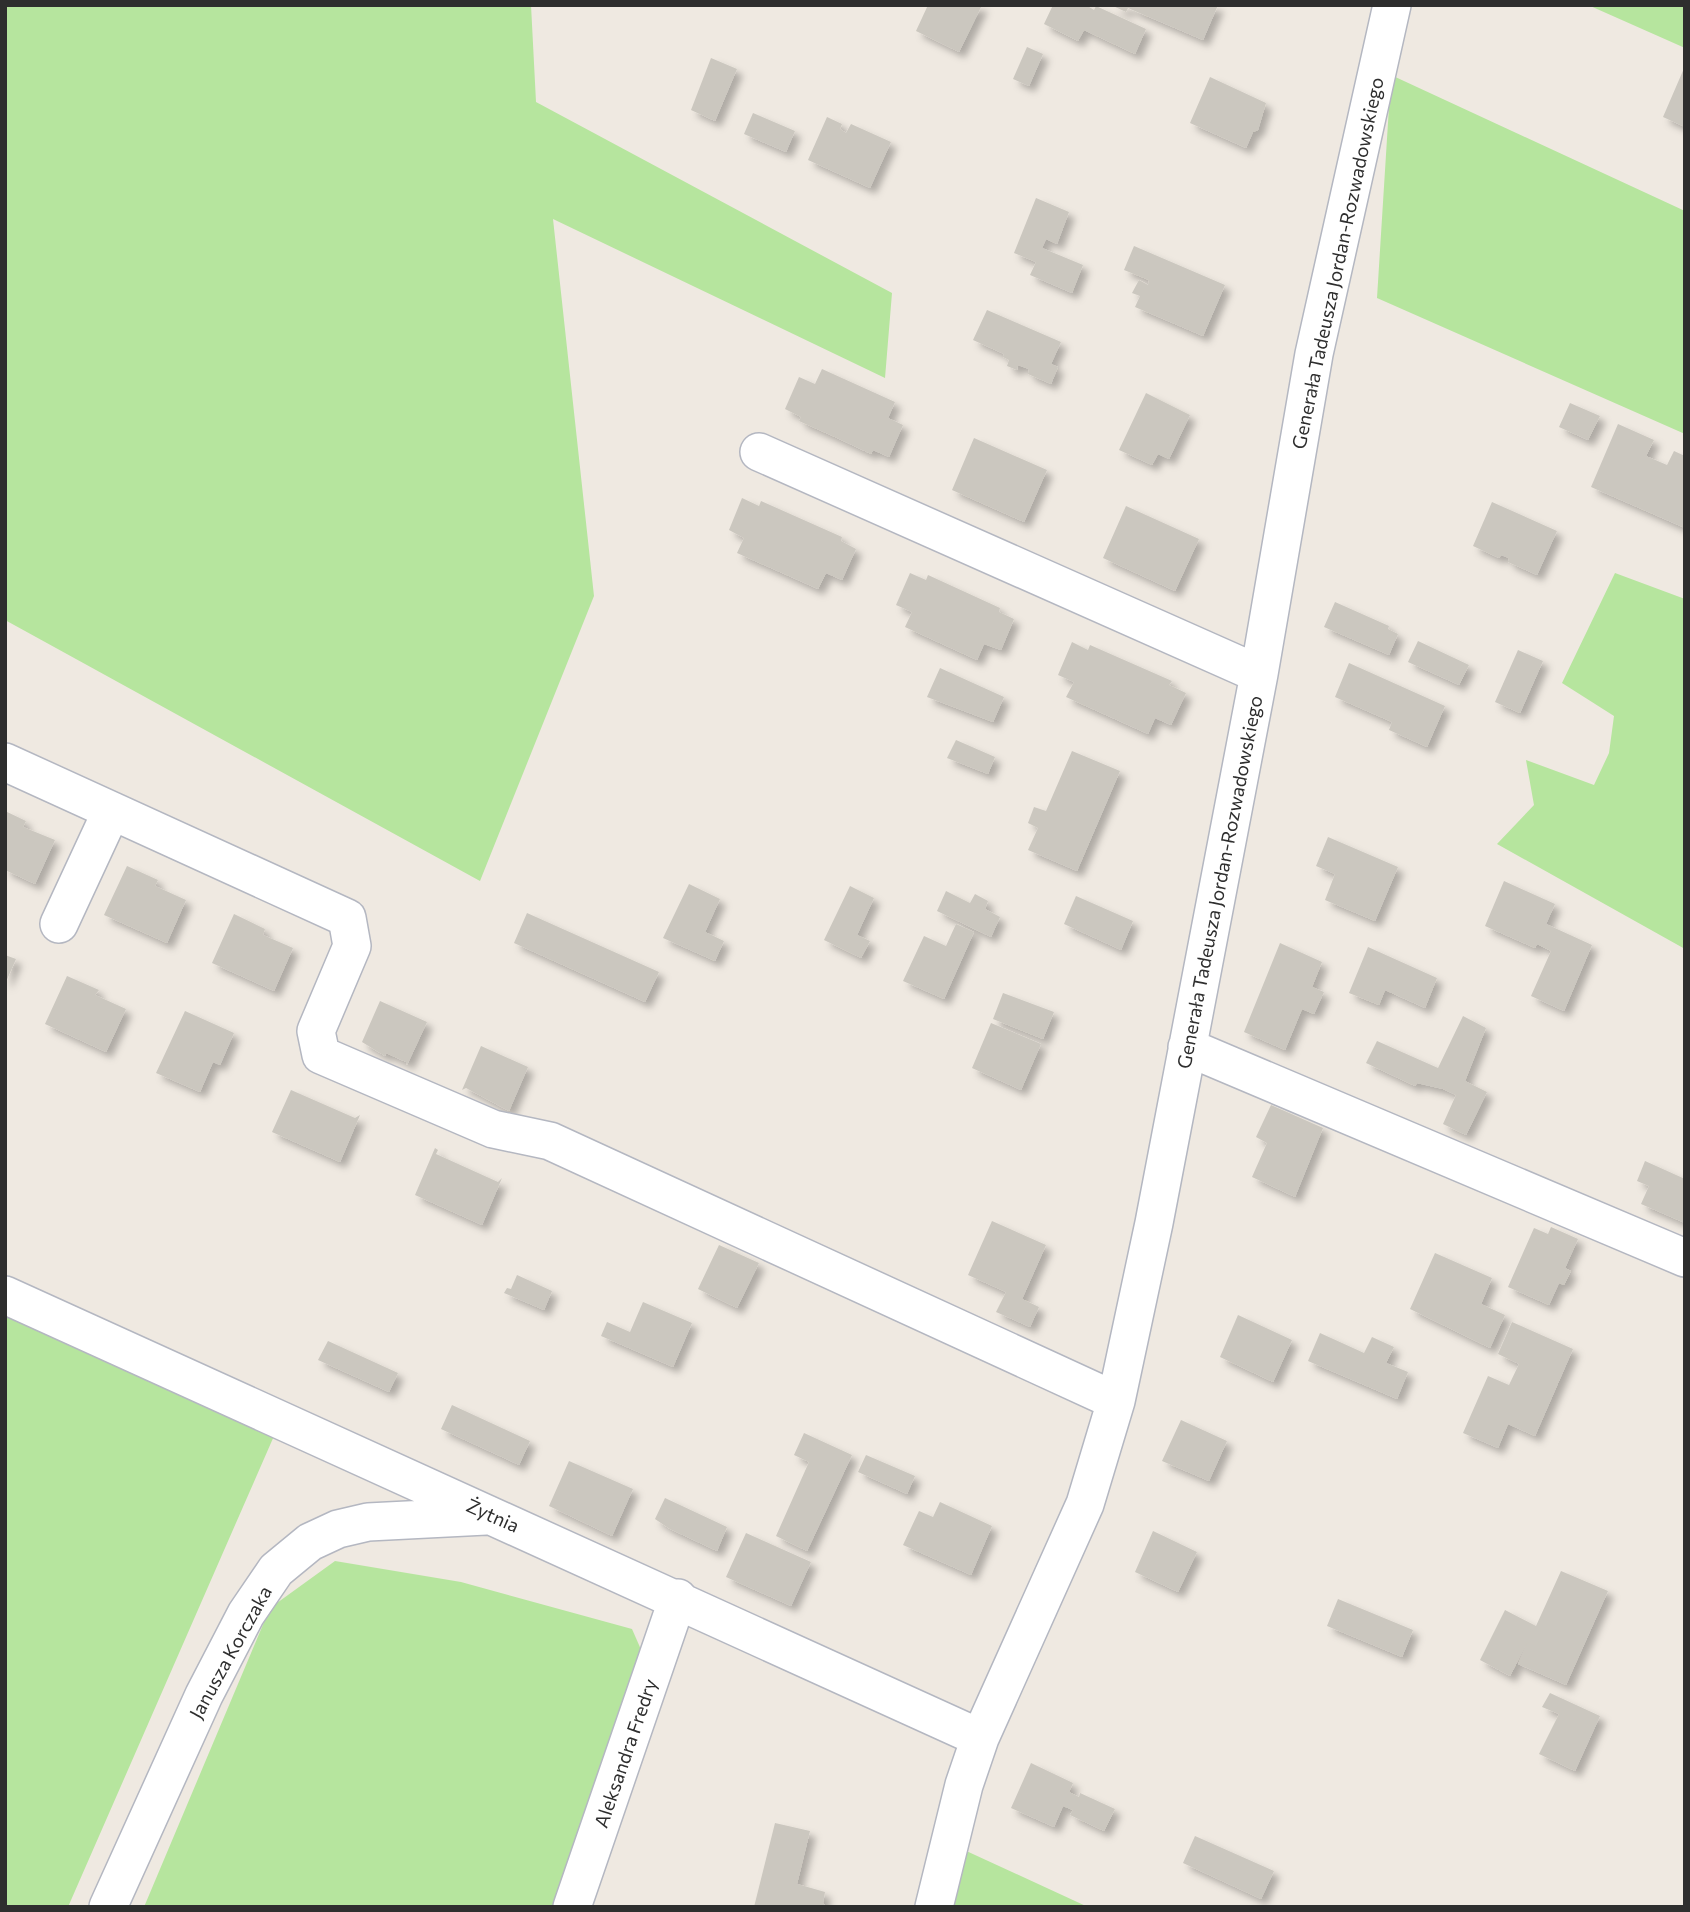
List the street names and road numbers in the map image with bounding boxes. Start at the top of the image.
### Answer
street label: Generała Tadeusza Jordan-Rozwadowskiego [1286,75,1388,451]
street label: Generała Tadeusza Jordan-Rozwadowskiego [1172,694,1266,1070]
street label: Żytnia [463,1493,523,1537]
street label: Janusza Korczaka [184,1582,276,1722]
street label: Aleksandra Fredry [589,1675,661,1830]

